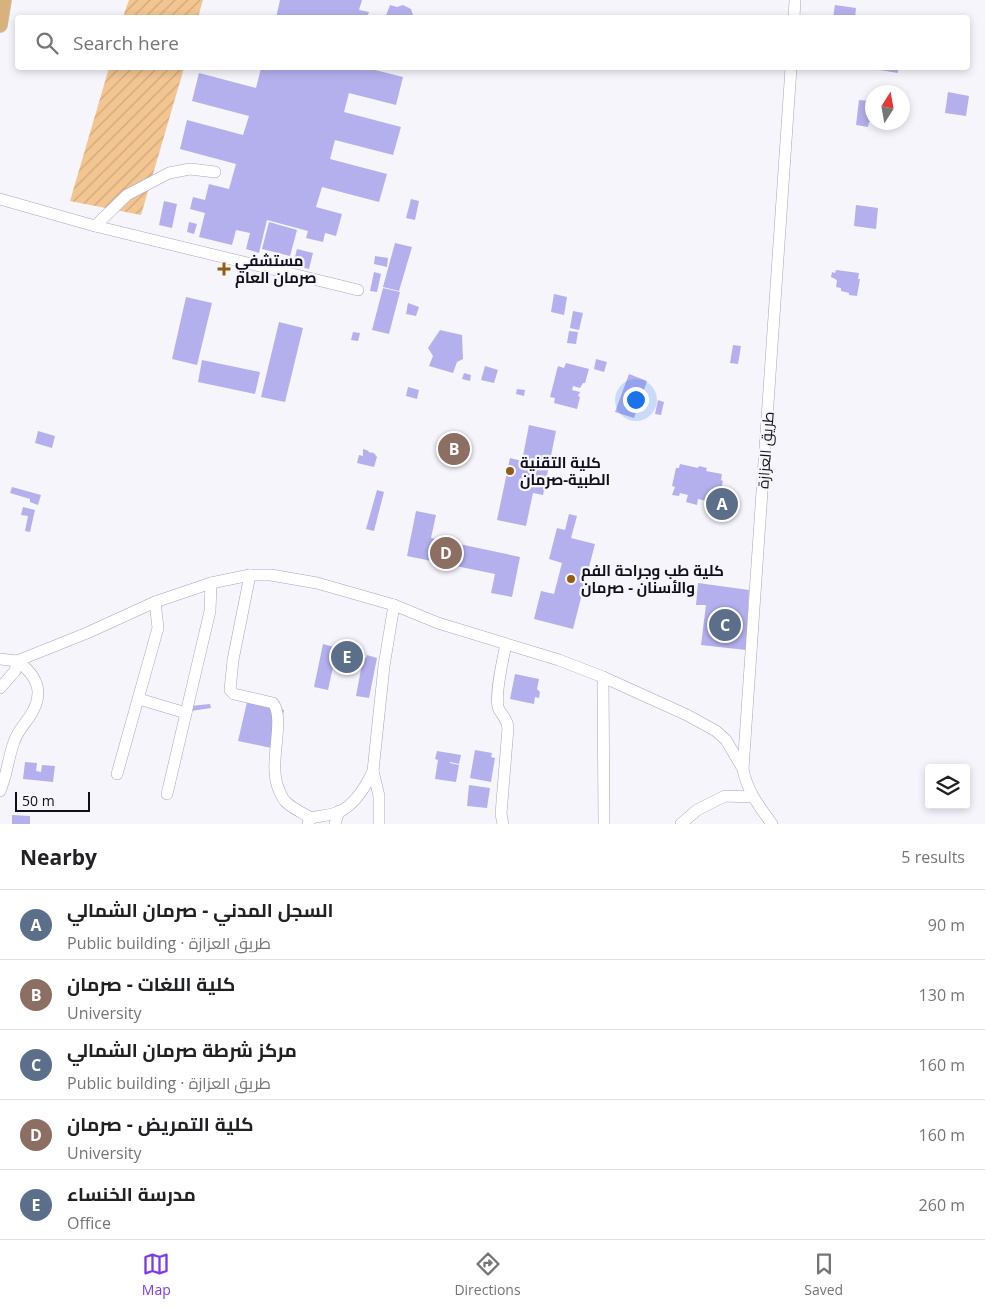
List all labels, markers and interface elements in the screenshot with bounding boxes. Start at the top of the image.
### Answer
search box [15,15,970,70]
icon: search [33,29,61,57]
text: Search here [73,30,179,56]
north arrow [865,85,910,130]
place label: مستشفي صرمان العام [235,250,317,288]
marker: مستشفي صرمان العام [217,262,231,276]
your location [623,387,649,413]
street label: طريق العزازة [752,411,779,489]
pin: B [438,430,470,468]
place label: كلية التقنية الطبية-صرمان [520,452,610,489]
marker: كلية التقنية الطبية-صرمان [504,465,516,477]
pin: A [706,485,738,523]
pin: D [430,534,462,572]
place label: كلية طب وجراحة الفم والأسنان - صرمان [581,560,724,597]
marker: كلية طب وجراحة الفم والأسنان - صرمان [565,573,577,585]
pin: C [709,606,741,644]
pin: E [331,638,363,676]
map controls [925,764,970,809]
button: layers [925,764,970,809]
scale bar [15,789,90,812]
text: 50 m [22,791,55,810]
text: Nearby [20,843,97,871]
text: 5 results [901,846,965,868]
text: السجل المدني - صرمان الشمالي [67,897,333,923]
text: A [30,914,42,936]
text: 90 m [928,914,965,936]
text: Public building · طريق العزازة [67,932,271,954]
text: كلية اللغات - صرمان [67,971,235,997]
text: B [31,984,41,1006]
text: 130 m [919,984,965,1006]
text: University [67,1002,141,1024]
text: مركز شرطة صرمان الشمالي [67,1037,297,1063]
text: C [31,1054,41,1076]
text: 160 m [919,1054,965,1076]
text: Public building · طريق العزازة [67,1072,271,1094]
text: كلية التمريض - صرمان [67,1111,254,1137]
text: D [30,1124,42,1146]
text: 160 m [919,1124,965,1146]
text: University [67,1142,141,1164]
text: مدرسة الخنساء [67,1181,196,1207]
text: E [32,1194,40,1216]
text: 260 m [919,1194,965,1216]
text: Office [67,1212,111,1234]
tab: Map [142,1250,171,1299]
tab: Directions [454,1250,521,1299]
tab: Saved [804,1250,843,1299]

